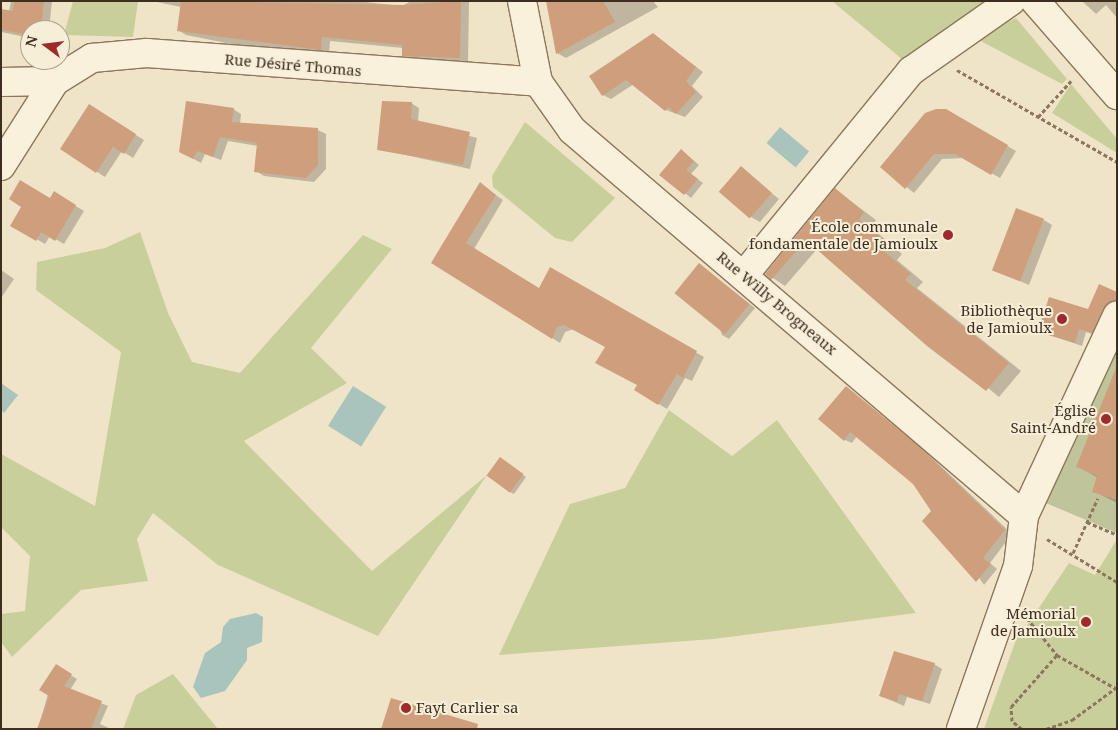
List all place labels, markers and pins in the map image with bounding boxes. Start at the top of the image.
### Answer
place label: École communale fondamentale de Jamioulx [749,217,938,252]
marker: École communale fondamentale de Jamioulx [942,229,954,241]
place label: Bibliothèque de Jamioulx [960,301,1052,336]
marker: Bibliothèque de Jamioulx [1056,313,1068,325]
place label: Église Saint-André [1010,401,1096,436]
marker: Église Saint-André [1100,413,1112,425]
place label: Mémorial de Jamioulx [991,604,1076,639]
marker: Mémorial de Jamioulx [1080,616,1092,628]
place label: Fayt Carlier sa [416,699,518,717]
marker: Fayt Carlier sa [400,702,412,714]

